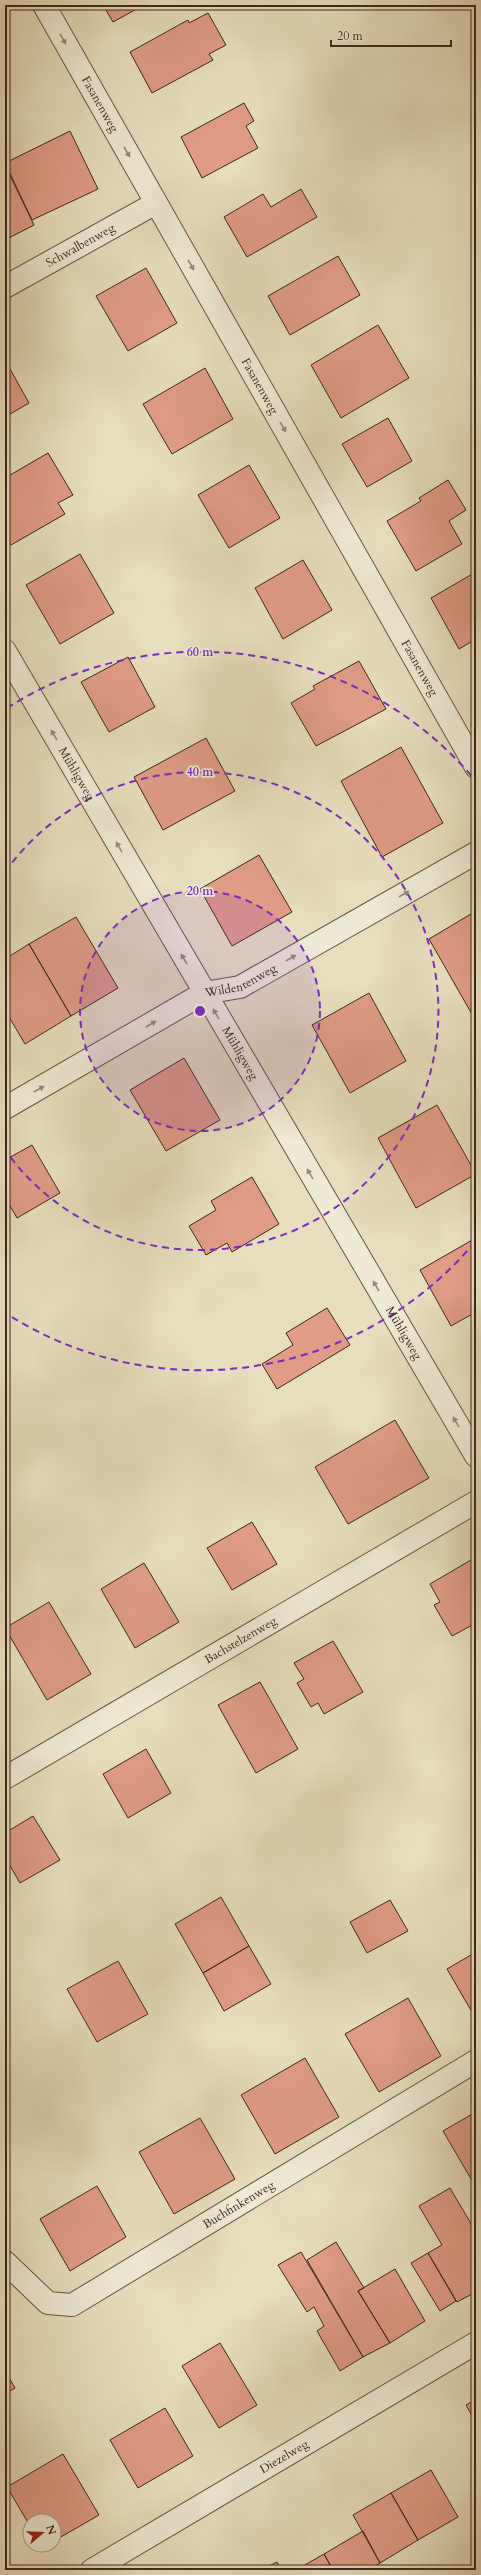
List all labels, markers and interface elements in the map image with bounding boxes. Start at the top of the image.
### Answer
scale bar [331,22,451,48]
text: 20 m [337,28,364,44]
one-way arrow [60,33,66,45]
street label: Fasanenweg [78,73,123,135]
one-way arrow [124,146,131,158]
street label: Schwalbenweg [43,219,118,271]
one-way arrow [188,259,195,271]
street label: Fasanenweg [238,355,282,417]
one-way arrow [280,421,287,433]
street label: Fasanenweg [398,637,442,699]
text: 60 m [187,644,214,660]
one-way arrow [50,729,57,741]
street label: Mühligweg [55,744,99,803]
text: 40 m [187,764,214,780]
one-way arrow [116,841,123,853]
text: 20 m [187,883,214,899]
one-way arrow [398,891,410,898]
one-way arrow [181,954,188,965]
one-way arrow [285,955,297,962]
street label: Wildentenweg [203,960,280,1001]
centre of rings [193,1004,207,1018]
one-way arrow [213,1008,220,1020]
one-way arrow [145,1020,157,1027]
street label: Mühligweg [218,1024,262,1083]
one-way arrow [33,1085,45,1092]
one-way arrow [307,1168,314,1180]
one-way arrow [373,1280,380,1292]
street label: Mühligweg [382,1303,426,1363]
one-way arrow [453,1416,460,1428]
street label: Bachstelzenweg [201,1612,280,1667]
street label: Buchfinkenweg [200,2177,277,2232]
street label: Diezelweg [257,2436,312,2477]
north arrow [22,2513,62,2553]
text: N [42,2523,60,2537]

